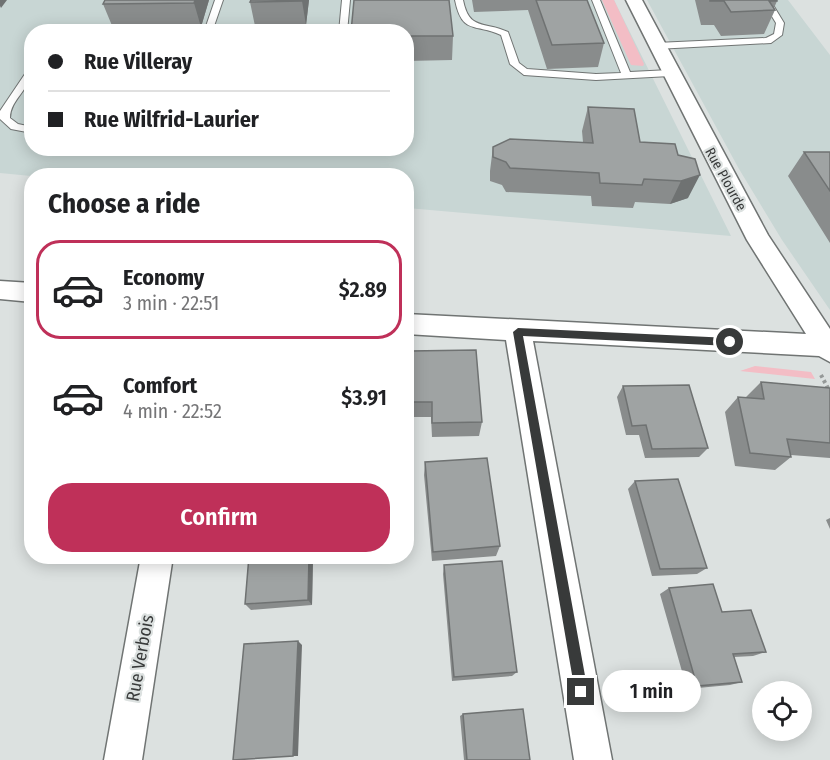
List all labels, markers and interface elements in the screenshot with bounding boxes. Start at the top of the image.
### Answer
text: Rue Villeray [84,48,192,75]
text: Rue Wilfrid-Laurier [84,106,259,133]
street label: Rue Plourde [701,145,750,214]
text: Choose a ride [48,188,200,220]
icon: car [51,263,105,317]
text: Economy [123,264,204,291]
text: $2.89 [339,276,387,303]
text: 3 min · 22:51 [123,291,219,315]
route start [716,328,743,355]
icon: car [51,371,105,425]
text: Comfort [123,372,197,399]
text: $3.91 [341,384,387,411]
text: 4 min · 22:52 [123,399,222,423]
button: Confirm [48,483,390,552]
street label: Rue Verbois [122,613,158,703]
callout: 1 min [602,671,701,713]
route end [567,678,594,705]
text: 1 min [630,679,673,703]
map controls [752,681,812,741]
button: locate [752,681,812,741]

